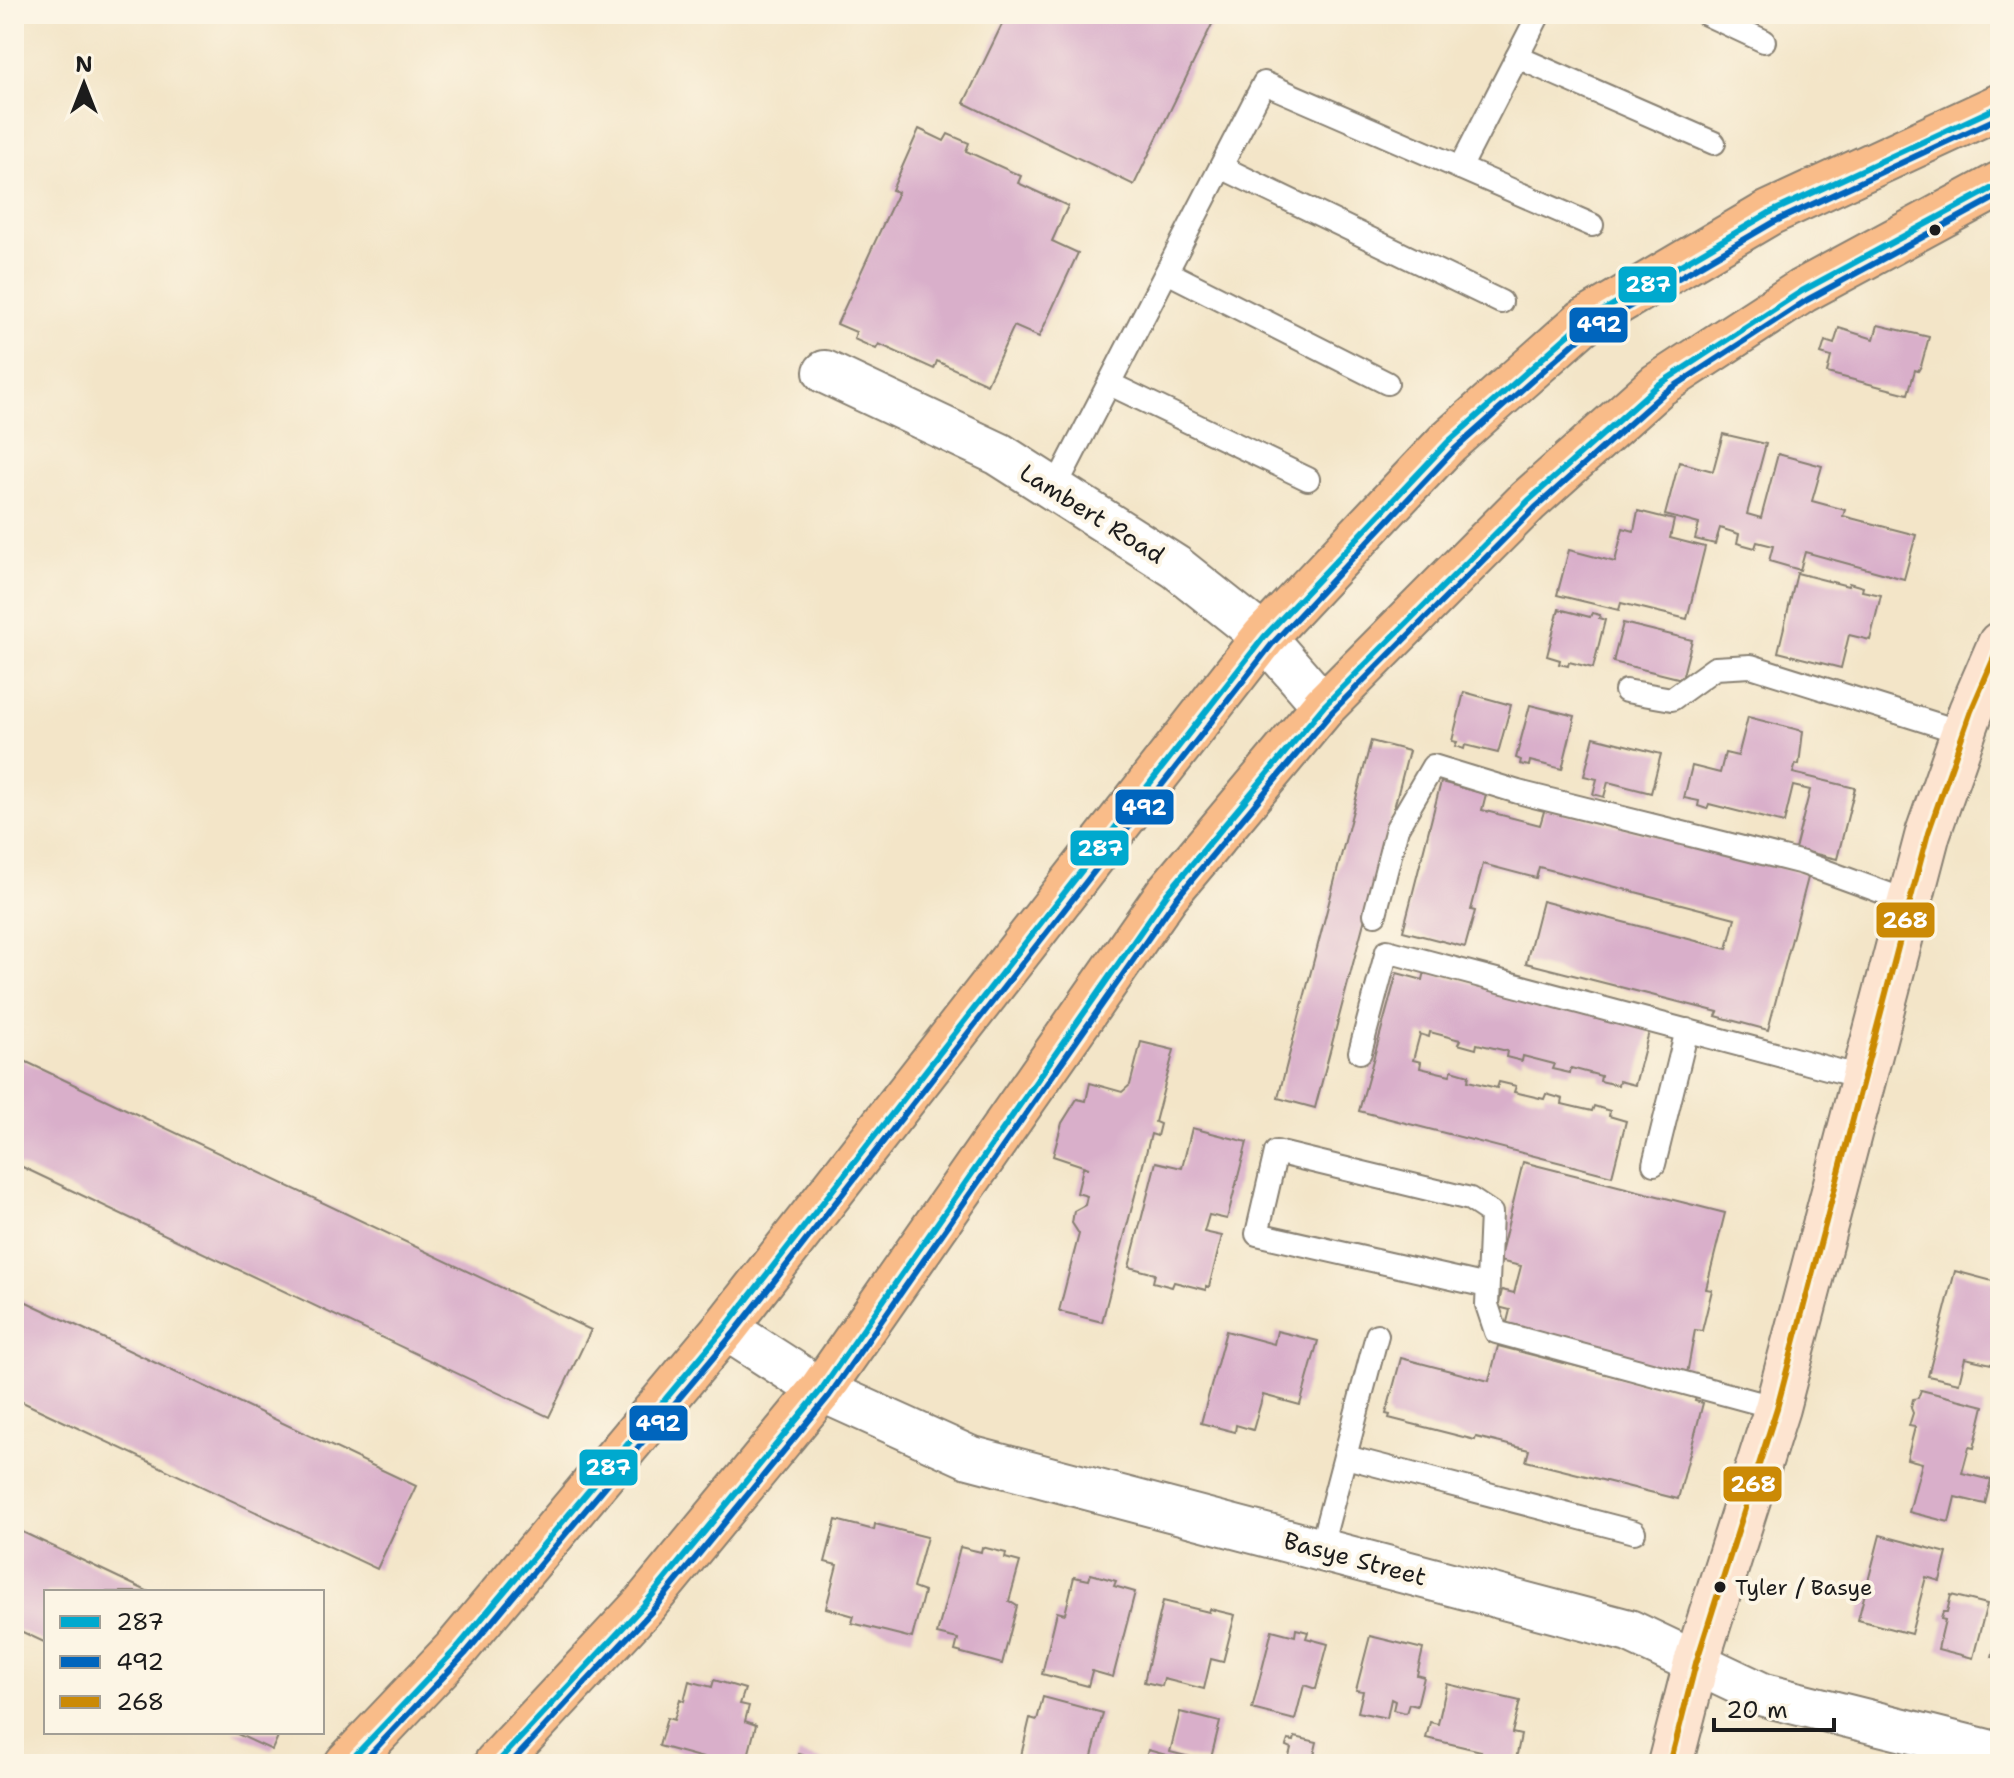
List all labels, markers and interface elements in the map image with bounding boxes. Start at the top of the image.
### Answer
north arrow [44,44,124,124]
text: N [75,50,93,79]
unlabelled marker [1927,222,1943,238]
line badge: 287 [1617,265,1678,304]
text: 287 [1625,270,1671,299]
line badge: 492 [1568,306,1629,344]
text: 492 [1576,310,1622,339]
street label: Lambert Road [1013,457,1171,571]
line badge: 492 [1114,788,1175,826]
text: 492 [1121,793,1167,822]
line badge: 287 [1069,829,1130,867]
text: 287 [1077,834,1123,863]
line badge: 268 [1875,901,1936,939]
text: 268 [1882,906,1928,935]
line badge: 492 [628,1404,689,1442]
text: 492 [635,1409,681,1438]
line badge: 287 [578,1448,639,1487]
text: 287 [585,1453,631,1482]
line badge: 268 [1722,1465,1783,1503]
text: 268 [1730,1470,1776,1499]
street label: Basye Street [1280,1525,1430,1593]
place label: Tyler / Basye [1735,1573,1873,1602]
marker: Tyler / Basye [1712,1579,1728,1595]
legend [44,1590,324,1734]
text: 287 [116,1606,164,1638]
text: 492 [116,1646,164,1678]
scale bar [1714,1682,1834,1732]
text: 268 [116,1686,164,1718]
text: 20 m [1726,1694,1788,1726]

